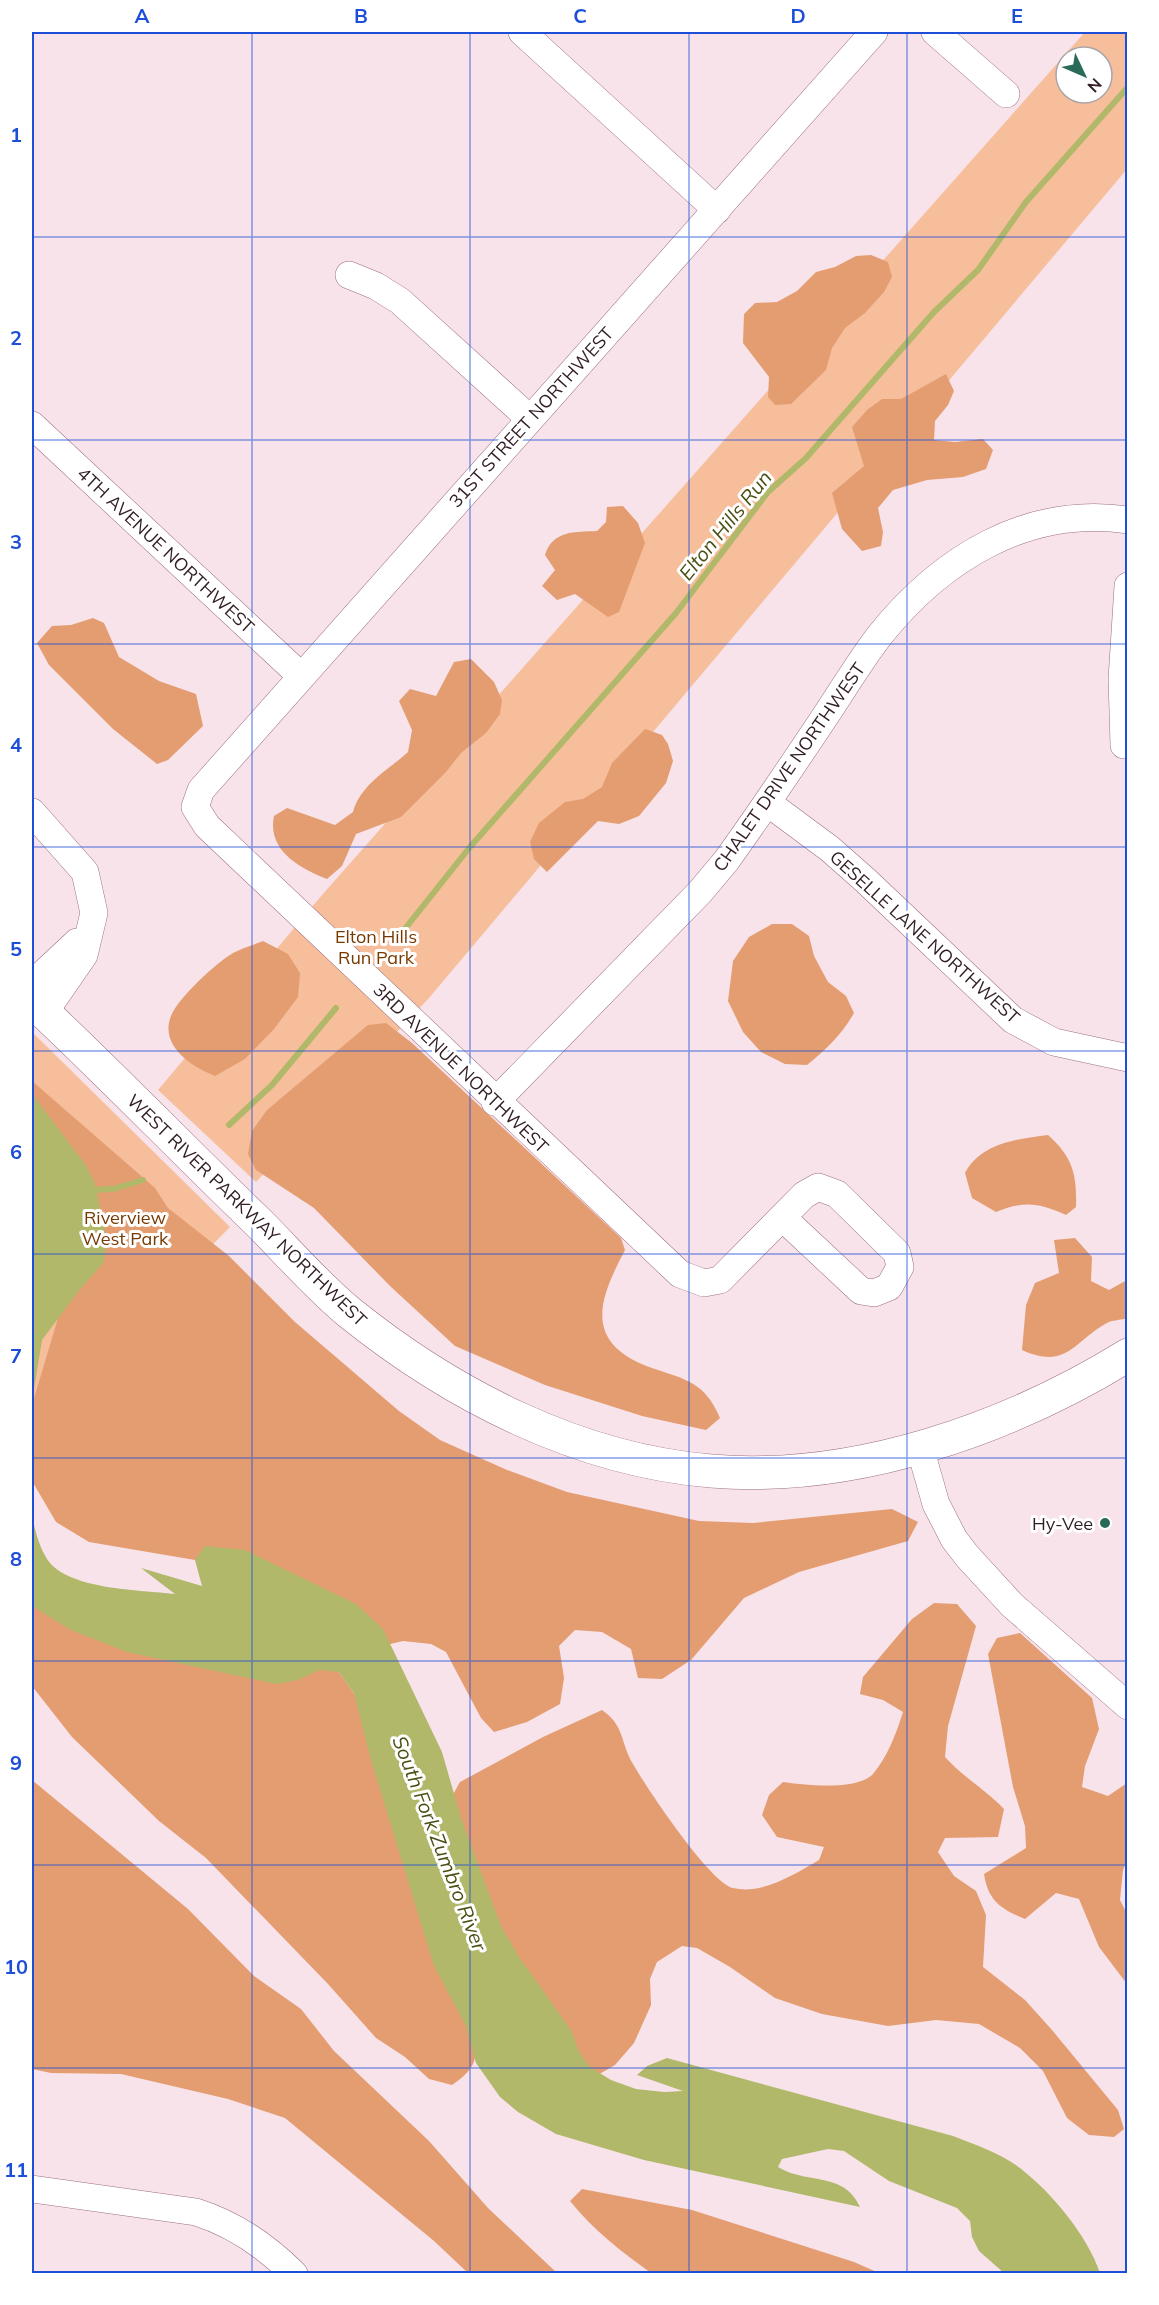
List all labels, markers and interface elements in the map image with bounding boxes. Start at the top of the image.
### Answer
text: A [135,3,150,28]
text: B [354,3,368,28]
text: C [573,3,587,28]
text: D [790,3,806,28]
text: E [1011,3,1023,28]
north arrow [1054,45,1114,105]
text: N [1083,74,1106,97]
text: 1 [10,122,22,147]
street label: 31ST STREET NORTHWEST [444,322,618,512]
text: 2 [10,325,22,350]
street label: 4TH AVENUE NORTHWEST [73,462,259,638]
water label: Elton Hills Run [673,465,777,585]
text: 3 [10,529,22,554]
street label: CHALET DRIVE NORTHWEST [708,658,870,876]
text: 4 [10,732,22,757]
street label: GESELLE LANE NORTHWEST [825,845,1025,1029]
park label: Elton Hills Run Park [335,925,417,969]
text: 5 [10,936,22,961]
street label: 3RD AVENUE NORTHWEST [368,978,554,1158]
street label: WEST RIVER PARKWAY NORTHWEST [122,1089,372,1331]
text: 6 [10,1139,22,1164]
park label: Riverview West Park [82,1206,169,1250]
text: 7 [10,1343,22,1368]
place label: Hy-Vee [1032,1512,1093,1535]
marker: Hy-Vee [1098,1516,1112,1530]
text: 8 [10,1546,22,1571]
water label: South Fork Zumbro River [387,1732,493,1955]
text: 9 [10,1750,22,1775]
text: 10 [4,1954,28,1979]
text: 11 [4,2157,28,2182]

